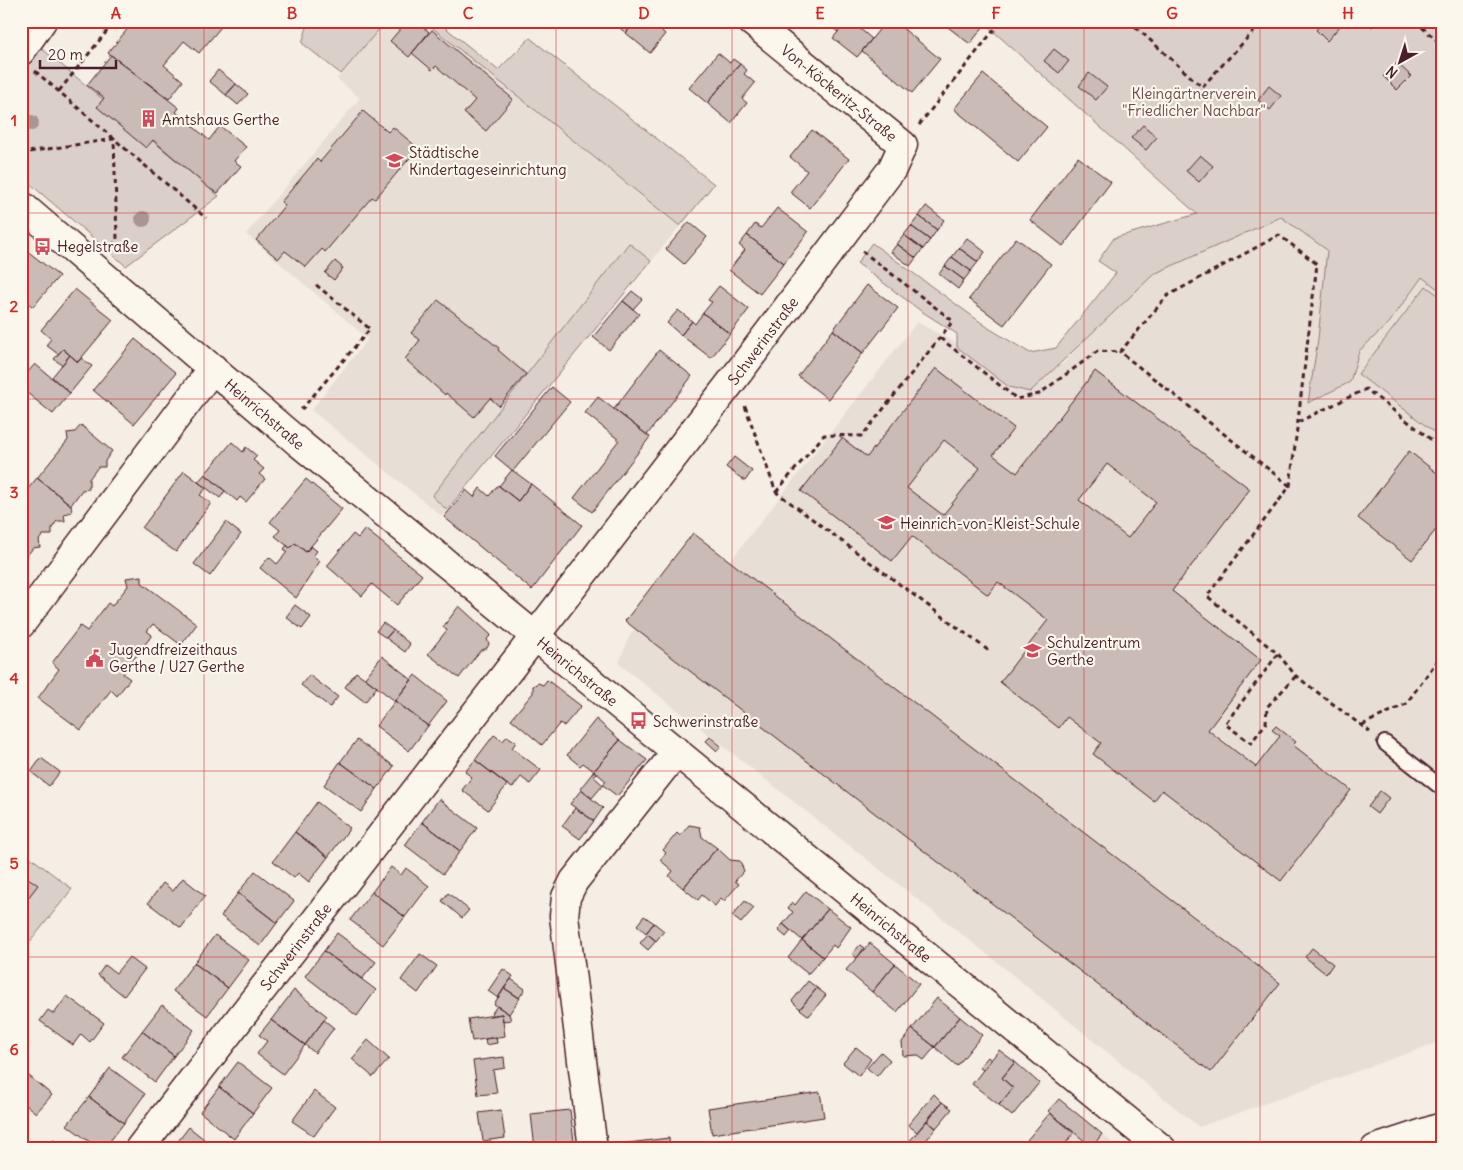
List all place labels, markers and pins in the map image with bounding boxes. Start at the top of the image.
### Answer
building icon: Amtshaus Gerthe [138,109,158,129]
place label: Amtshaus Gerthe [162,110,280,129]
place label: Städtische Kindertageseinrichtung [409,143,567,179]
school or university icon: Städtische Kindertageseinrichtung [385,151,405,171]
bus stop icon: Hegelstraße [33,236,53,256]
place label: Hegelstraße [57,237,138,256]
school or university icon: Heinrich-von-Kleist-Schule [876,513,896,533]
place label: Heinrich-von-Kleist-Schule [900,514,1080,533]
place label: Schulzentrum Gerthe [1047,633,1140,669]
place label: Jugendfreizeithaus Gerthe / U27 Gerthe [109,640,245,676]
school or university icon: Schulzentrum Gerthe [1023,641,1043,661]
public building icon: Jugendfreizeithaus Gerthe / U27 Gerthe [85,648,105,668]
bus stop icon: Schwerinstraße [629,711,649,731]
place label: Schwerinstraße [653,712,758,731]

